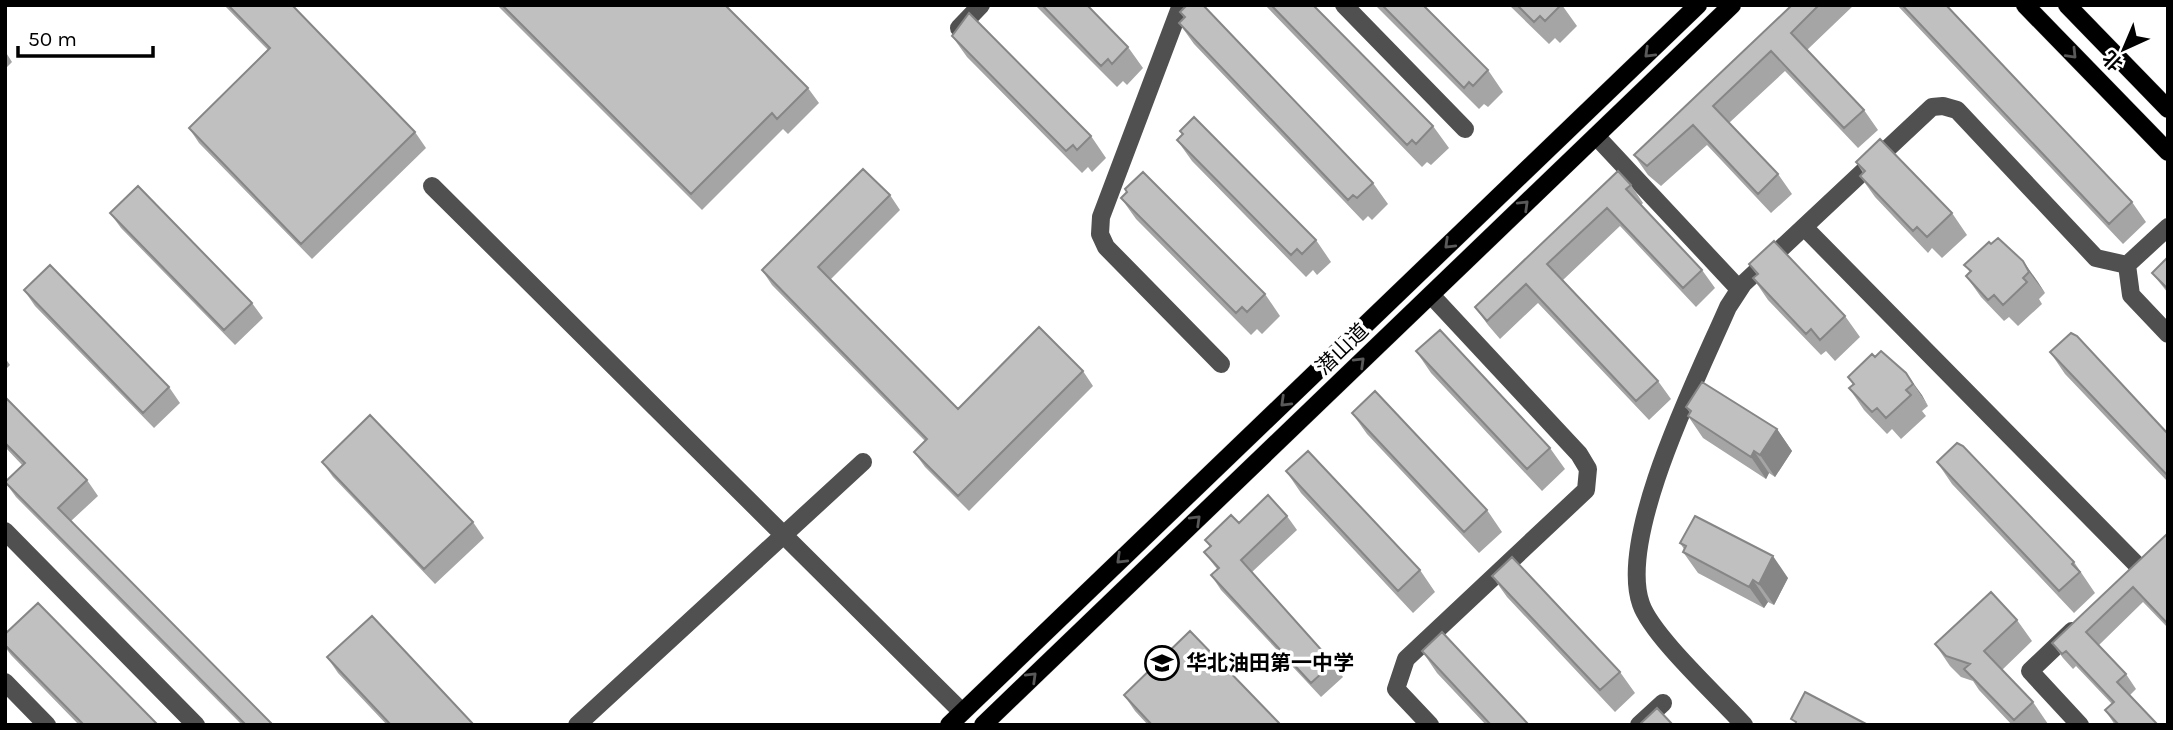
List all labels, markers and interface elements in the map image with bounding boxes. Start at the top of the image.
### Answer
scale bar [18,14,152,58]
north arrow [2089,14,2159,84]
text: 50 m [28,27,77,51]
one-way arrow [1644,44,1657,57]
one-way arrow [2064,46,2077,59]
text: 北 [2098,46,2127,75]
one-way arrow [1516,200,1529,213]
one-way arrow [1444,236,1457,249]
street label: 潜山道 [1311,318,1373,380]
one-way arrow [1352,358,1365,371]
one-way arrow [1280,393,1293,406]
one-way arrow [1188,515,1201,528]
one-way arrow [1116,551,1129,564]
school or university icon: 华北油田第一中学 [1143,644,1181,682]
place label: 华北油田第一中学 [1186,651,1354,675]
one-way arrow [1024,673,1037,686]

